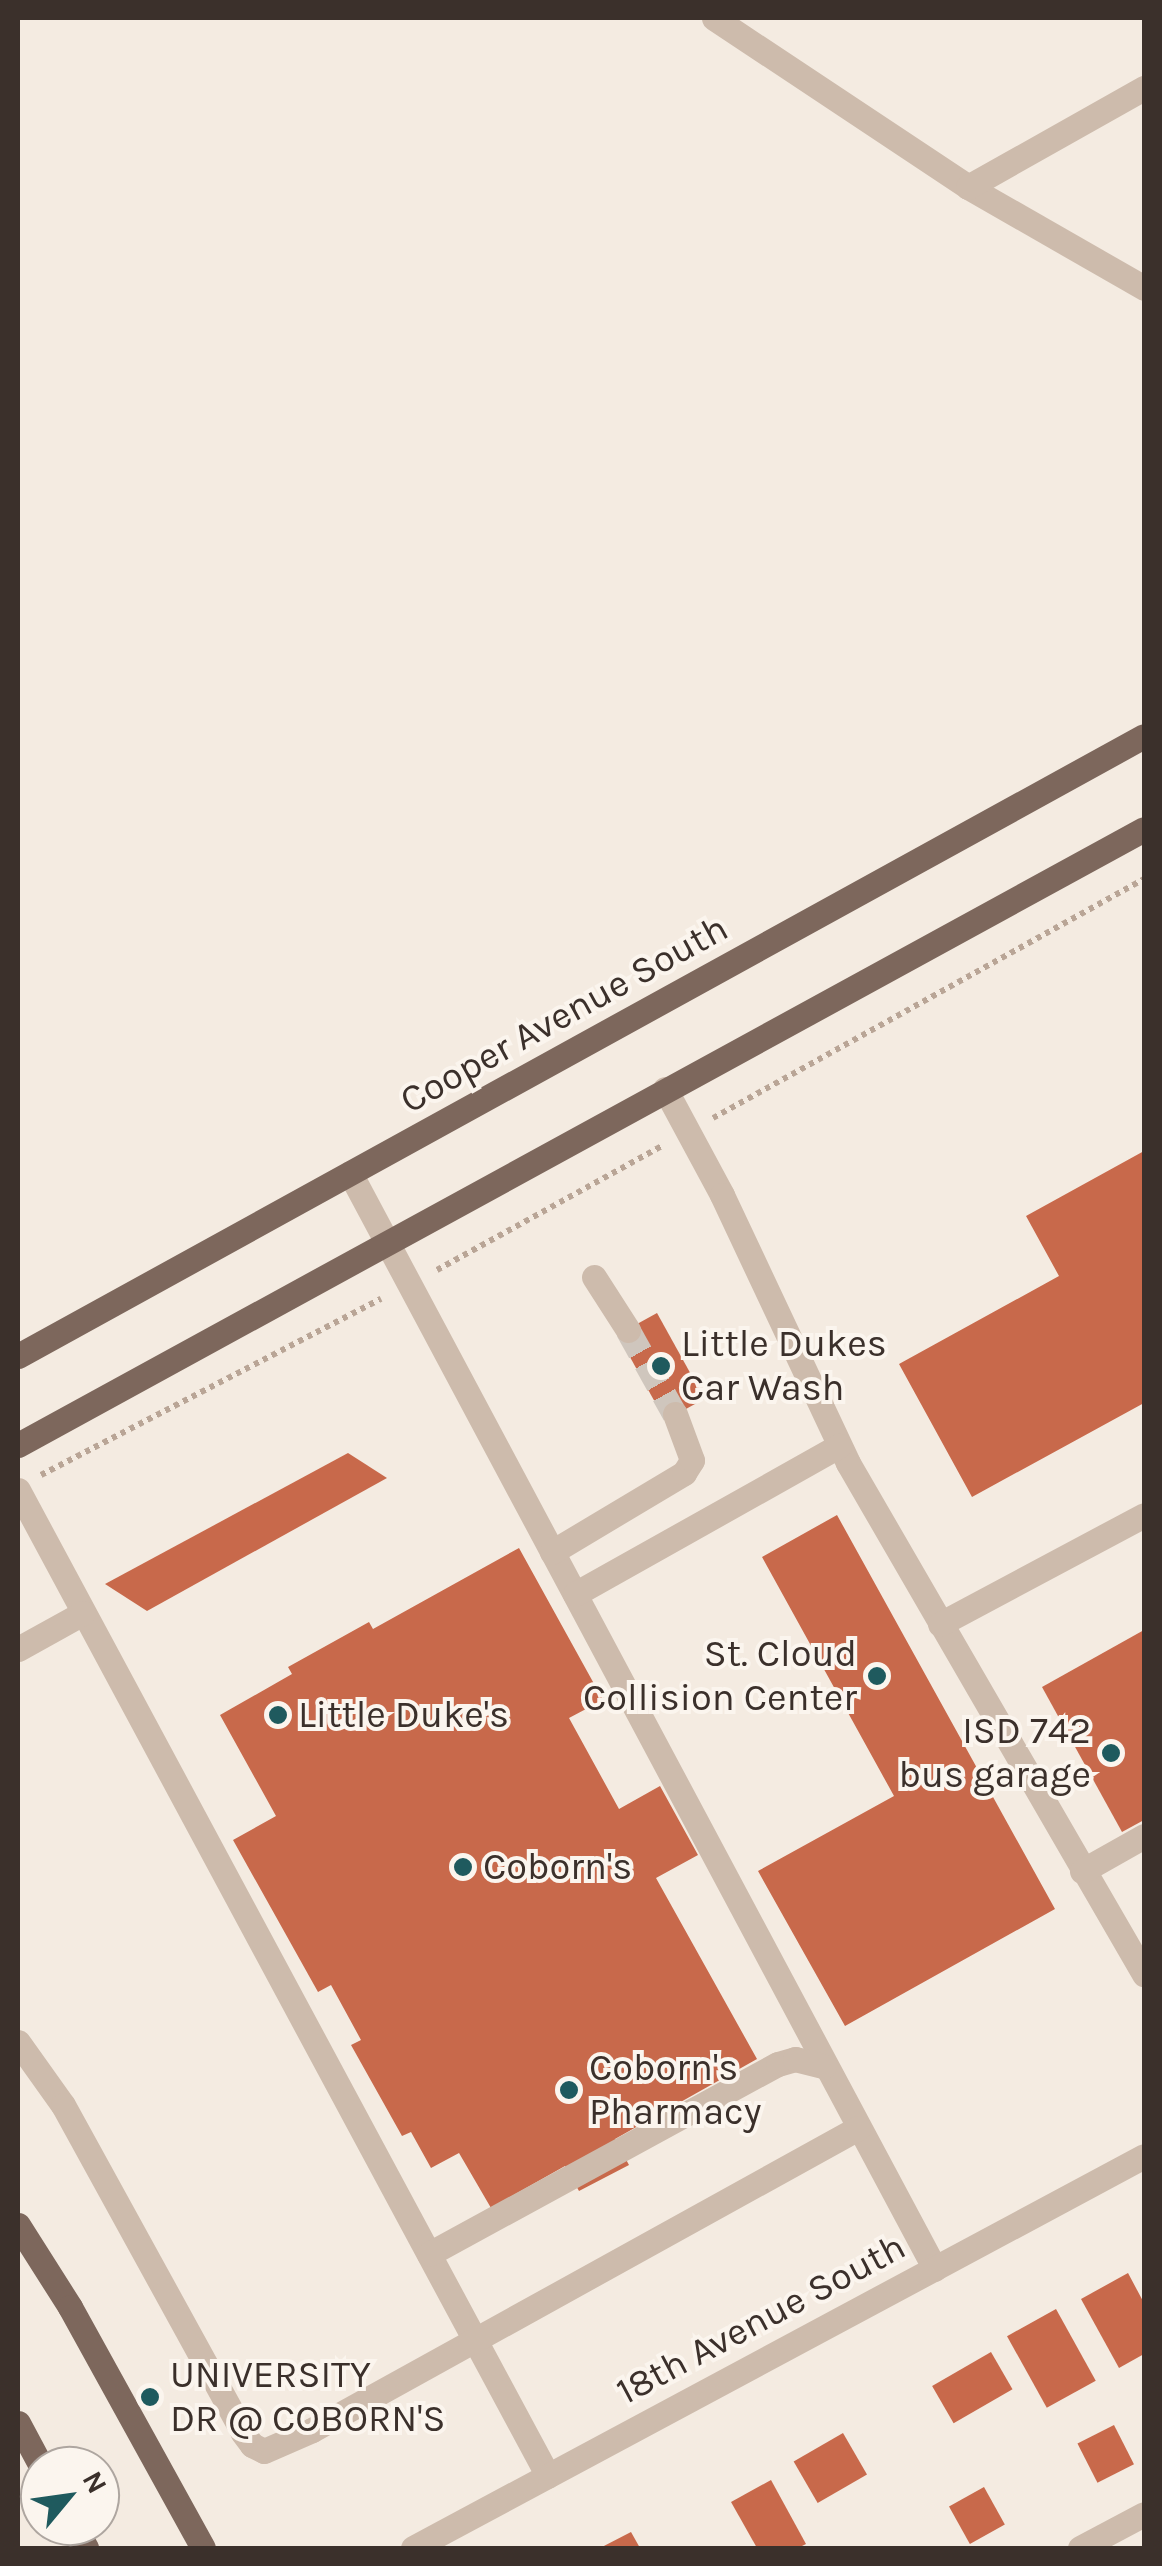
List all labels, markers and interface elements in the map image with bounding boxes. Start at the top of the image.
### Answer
street label: Cooper Avenue South [392,905,736,1123]
place label: Little Dukes Car Wash [681,1321,887,1410]
marker: Little Dukes Car Wash [650,1355,672,1377]
place label: St. Cloud Collision Center [583,1631,857,1720]
marker: St. Cloud Collision Center [866,1665,888,1687]
place label: Little Duke's [298,1692,509,1738]
marker: Little Duke's [267,1704,289,1726]
place label: ISD 742 bus garage [898,1708,1091,1798]
marker: ISD 742 bus garage [1100,1742,1122,1764]
place label: Coborn's [483,1844,632,1890]
marker: Coborn's [452,1856,474,1878]
place label: Coborn's Pharmacy [589,2045,761,2134]
marker: Coborn's Pharmacy [558,2079,580,2101]
street label: 18th Avenue South [609,2224,913,2414]
place label: UNIVERSITY DR @ COBORN'S [170,2352,445,2442]
marker: UNIVERSITY DR @ COBORN'S [139,2386,161,2408]
north arrow [20,2446,120,2546]
text: N [76,2465,114,2499]

